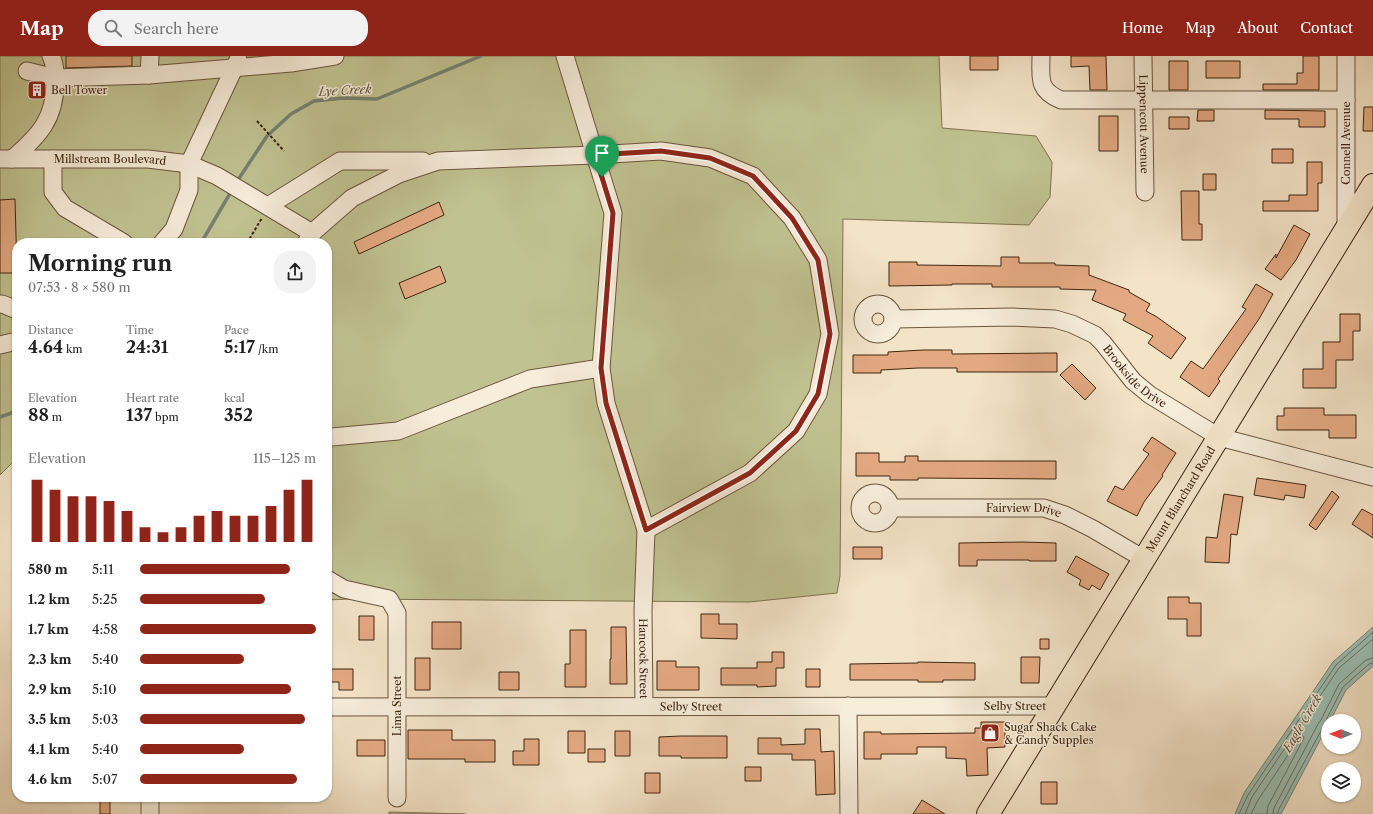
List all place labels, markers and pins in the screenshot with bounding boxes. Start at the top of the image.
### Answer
building icon: Bell Tower [26,79,48,101]
place label: Bell Tower [51,83,108,97]
pin [585,136,619,177]
place label: Sugar Shack Cake & Candy Supples [1004,720,1097,747]
shop icon: Sugar Shack Cake & Candy Supples [979,722,1001,744]

